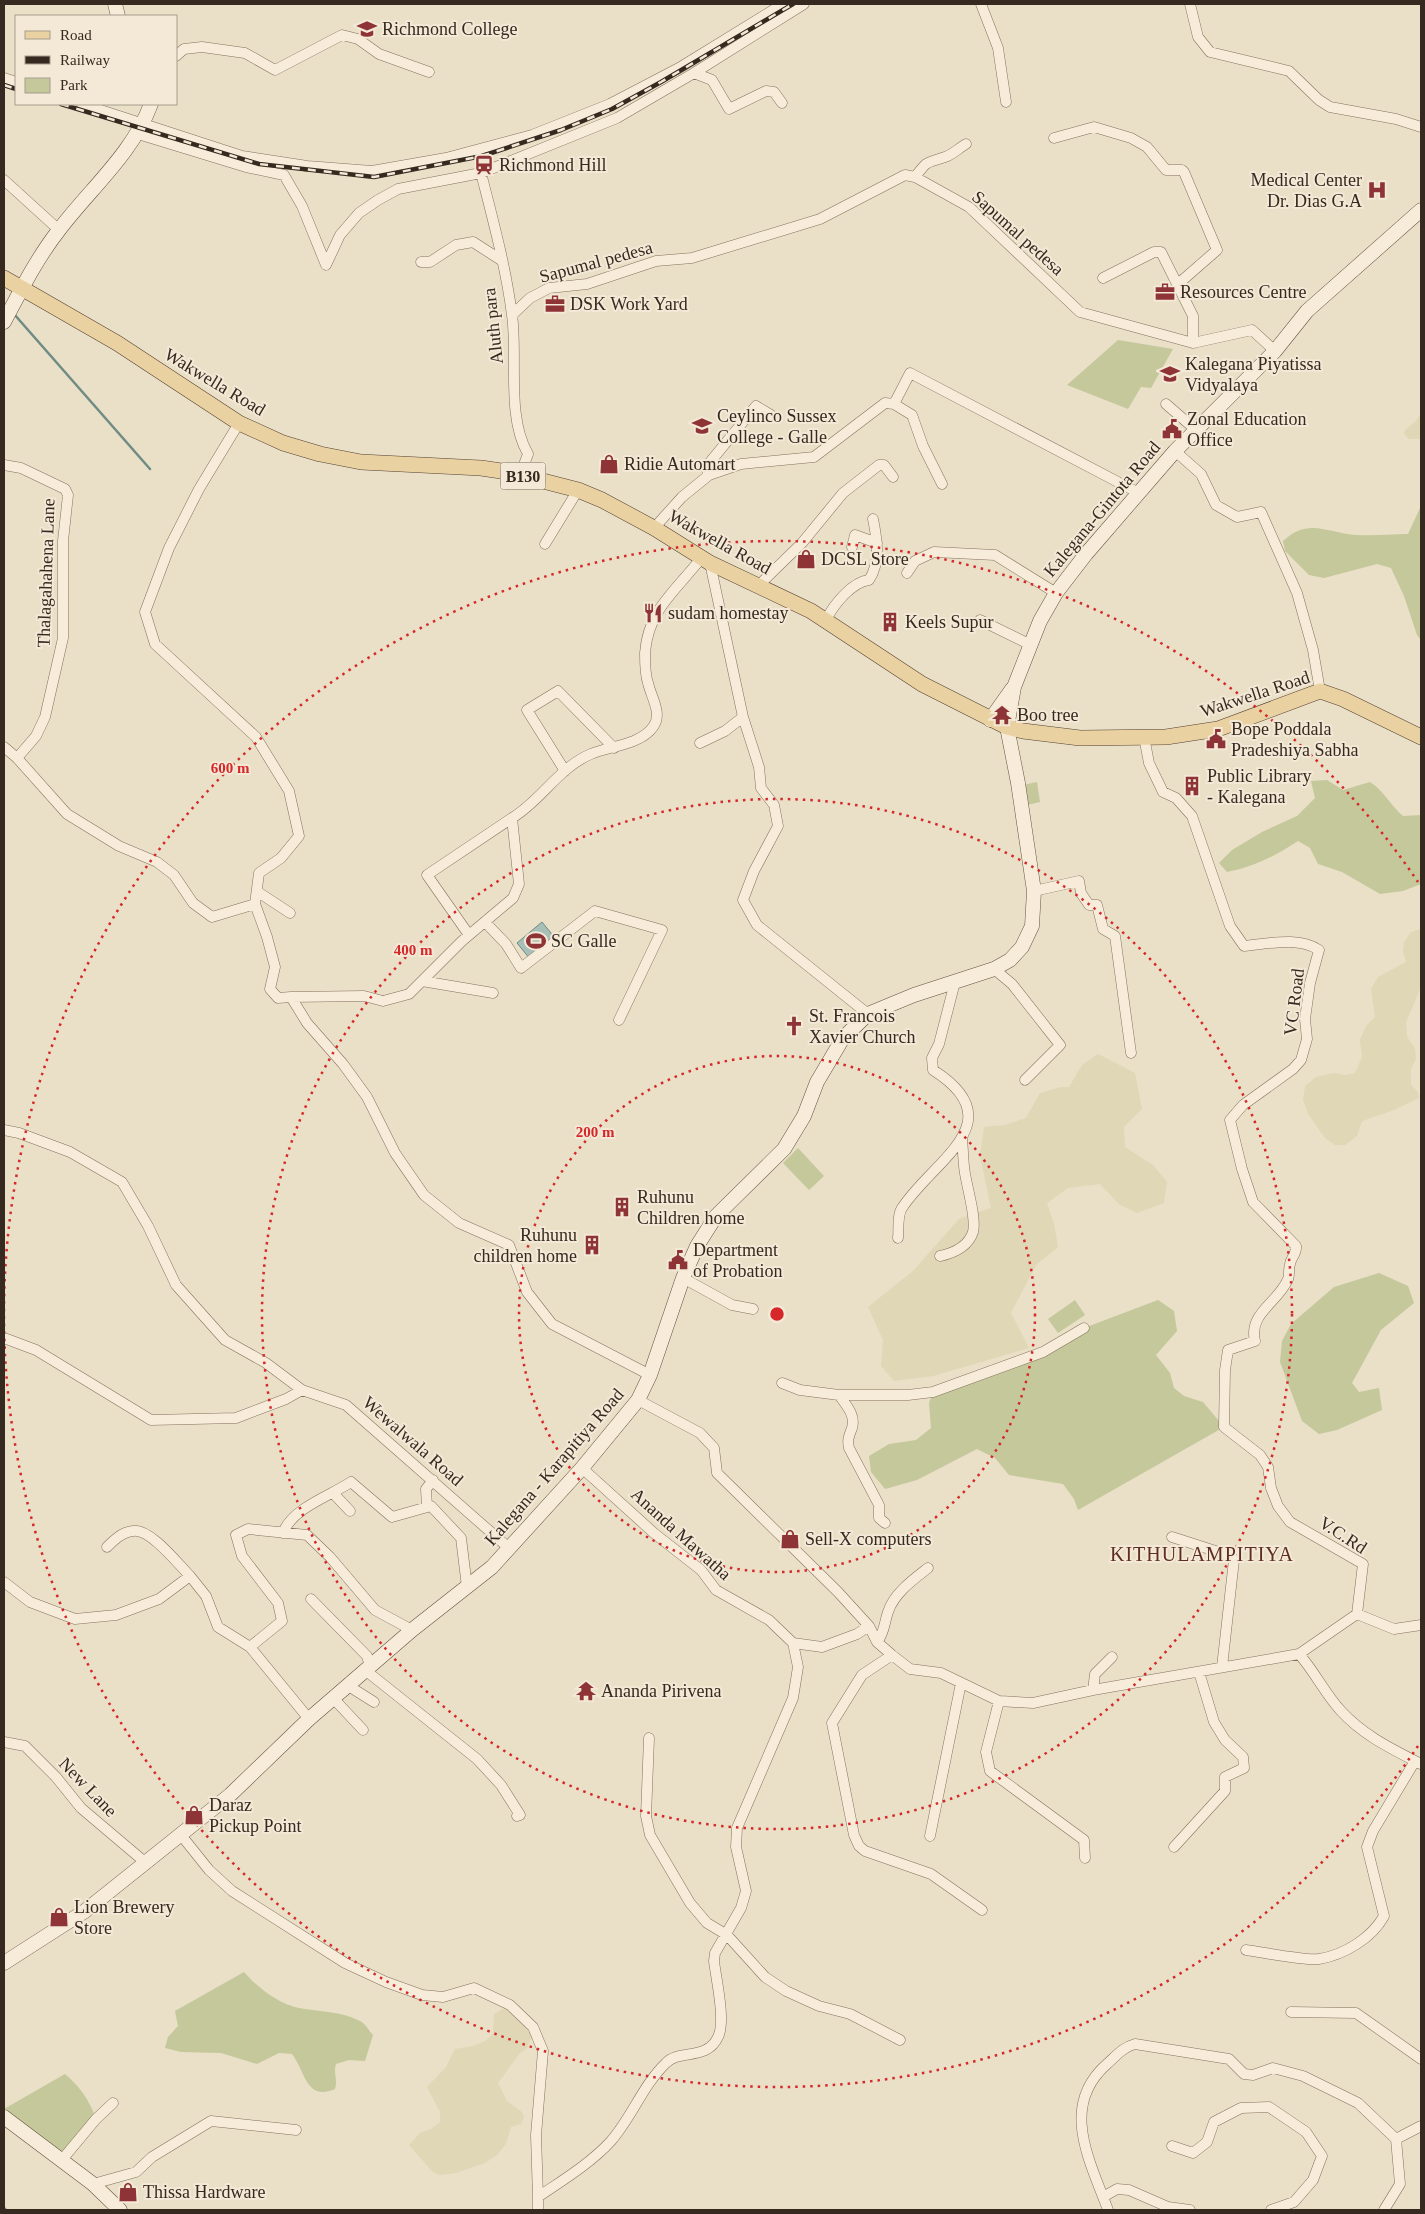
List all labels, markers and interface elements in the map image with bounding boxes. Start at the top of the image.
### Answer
legend [15,15,178,105]
school or university icon: Richmond College [356,18,378,40]
place label: Richmond College [382,19,517,39]
text: Road [60,27,92,43]
text: Railway [60,52,110,68]
text: Park [60,77,88,93]
station icon: Richmond Hill [473,154,495,176]
place label: Richmond Hill [499,155,607,175]
place label: Medical Center Dr. Dias G.A [1251,170,1362,211]
hospital icon: Medical Center Dr. Dias G.A [1366,179,1388,201]
street label: Sapumal pedesa [968,187,1068,279]
street label: Sapumal pedesa [537,237,655,287]
office icon: Resources Centre [1154,281,1176,303]
place label: Resources Centre [1180,282,1306,302]
street label: Aluth para [479,287,507,365]
office icon: DSK Work Yard [544,293,566,315]
place label: DSK Work Yard [570,294,688,314]
street label: Wakwella Road [161,344,269,420]
place label: Kalegana Piyatissa Vidyalaya [1185,354,1321,395]
school or university icon: Kalegana Piyatissa Vidyalaya [1159,363,1181,385]
place label: Ceylinco Sussex College - Galle [717,406,837,447]
place label: Zonal Education Office [1187,409,1306,450]
school or university icon: Ceylinco Sussex College - Galle [691,415,713,437]
public building icon: Zonal Education Office [1161,418,1183,440]
street label: Kalegana-Gintota Road [1040,437,1164,581]
shop icon: Ridie Automart [598,453,620,475]
place label: Ridie Automart [624,454,736,474]
road number: B130 [500,462,546,490]
street label: Thalagahahena Lane [33,498,59,648]
street label: Wakwella Road [665,506,775,578]
shop icon: DCSL Store [795,548,817,570]
place label: DCSL Store [821,549,909,569]
restaurant icon: sudam homestay [642,602,664,624]
place label: sudam homestay [668,603,788,623]
building icon: Keels Supur [879,611,901,633]
place label: Keels Supur [905,612,994,632]
street label: Wakwella Road [1198,667,1312,721]
temple icon: Boo tree [991,704,1013,726]
place label: Boo tree [1017,705,1078,725]
place label: Bope Poddala Pradeshiya Sabha [1231,719,1358,760]
public building icon: Bope Poddala Pradeshiya Sabha [1205,728,1227,750]
text: 600 m [211,760,250,776]
place label: Public Library - Kalegana [1207,766,1311,807]
building icon: Public Library - Kalegana [1181,775,1203,797]
sports icon: SC Galle [525,930,547,952]
place label: SC Galle [551,931,617,951]
text: 400 m [394,942,433,958]
street label: VC Road [1280,967,1308,1037]
place label: St. Francois Xavier Church [809,1006,915,1047]
church icon: St. Francois Xavier Church [783,1015,805,1037]
text: 200 m [576,1124,615,1140]
place label: Ruhunu Children home [637,1187,744,1228]
building icon: Ruhunu Children home [611,1196,633,1218]
place label: Ruhunu children home [474,1225,577,1266]
building icon: Ruhunu children home [581,1234,603,1256]
place label: Department of Probation [693,1240,783,1281]
public building icon: Department of Probation [667,1249,689,1271]
centre of rings [768,1305,786,1323]
street label: Kalegana - Karapitiya Road [480,1384,628,1550]
street label: Wewalwala Road [359,1392,467,1490]
street label: Ananda Mawatha [627,1484,735,1584]
street label: V.C.Rd [1315,1512,1371,1558]
shop icon: Sell-X computers [779,1528,801,1550]
place label: Sell-X computers [805,1529,931,1549]
district label: KITHULAMPITIYA [1110,1543,1294,1565]
temple icon: Ananda Pirivena [575,1680,597,1702]
place label: Ananda Pirivena [601,1681,721,1701]
street label: New Lane [55,1753,121,1821]
place label: Daraz Pickup Point [209,1795,302,1836]
shop icon: Daraz Pickup Point [183,1804,205,1826]
place label: Lion Brewery Store [74,1897,174,1938]
shop icon: Lion Brewery Store [48,1906,70,1928]
shop icon: Thissa Hardware [117,2181,139,2203]
place label: Thissa Hardware [143,2182,265,2202]

